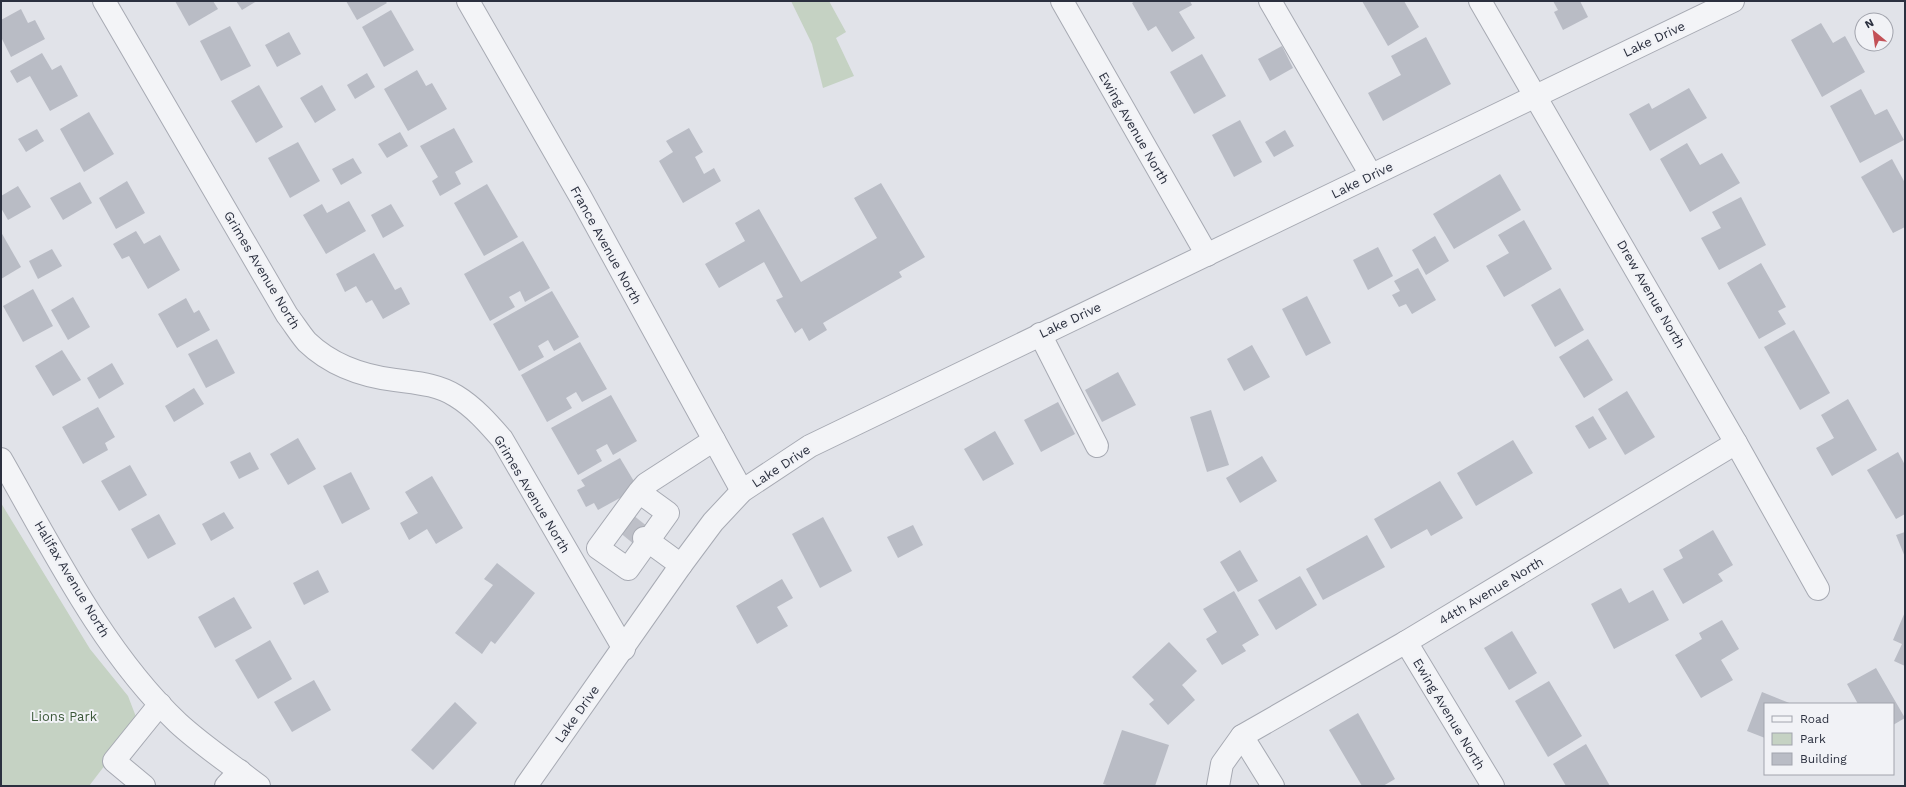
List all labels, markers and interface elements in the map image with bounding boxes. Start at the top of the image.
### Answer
north arrow [1854,12,1894,52]
text: N [1863,16,1876,31]
street label: Lake Drive [1621,18,1687,60]
street label: Ewing Avenue North [1096,69,1172,187]
street label: Lake Drive [1329,159,1395,201]
street label: France Avenue North [567,183,645,307]
street label: Grimes Avenue North [221,208,303,332]
street label: Drew Avenue North [1614,237,1688,351]
street label: Lake Drive [1037,299,1103,341]
street label: Grimes Avenue North [491,432,573,556]
street label: Lake Drive [749,442,813,490]
street label: Halifax Avenue North [31,518,113,640]
street label: 44th Avenue North [1436,554,1546,628]
street label: Ewing Avenue North [1410,656,1488,772]
street label: Lake Drive [552,682,602,746]
legend [1764,703,1894,775]
park label: Lions Park [31,709,98,724]
text: Road [1800,712,1829,726]
text: Park [1800,732,1826,746]
text: Building [1800,752,1847,766]

